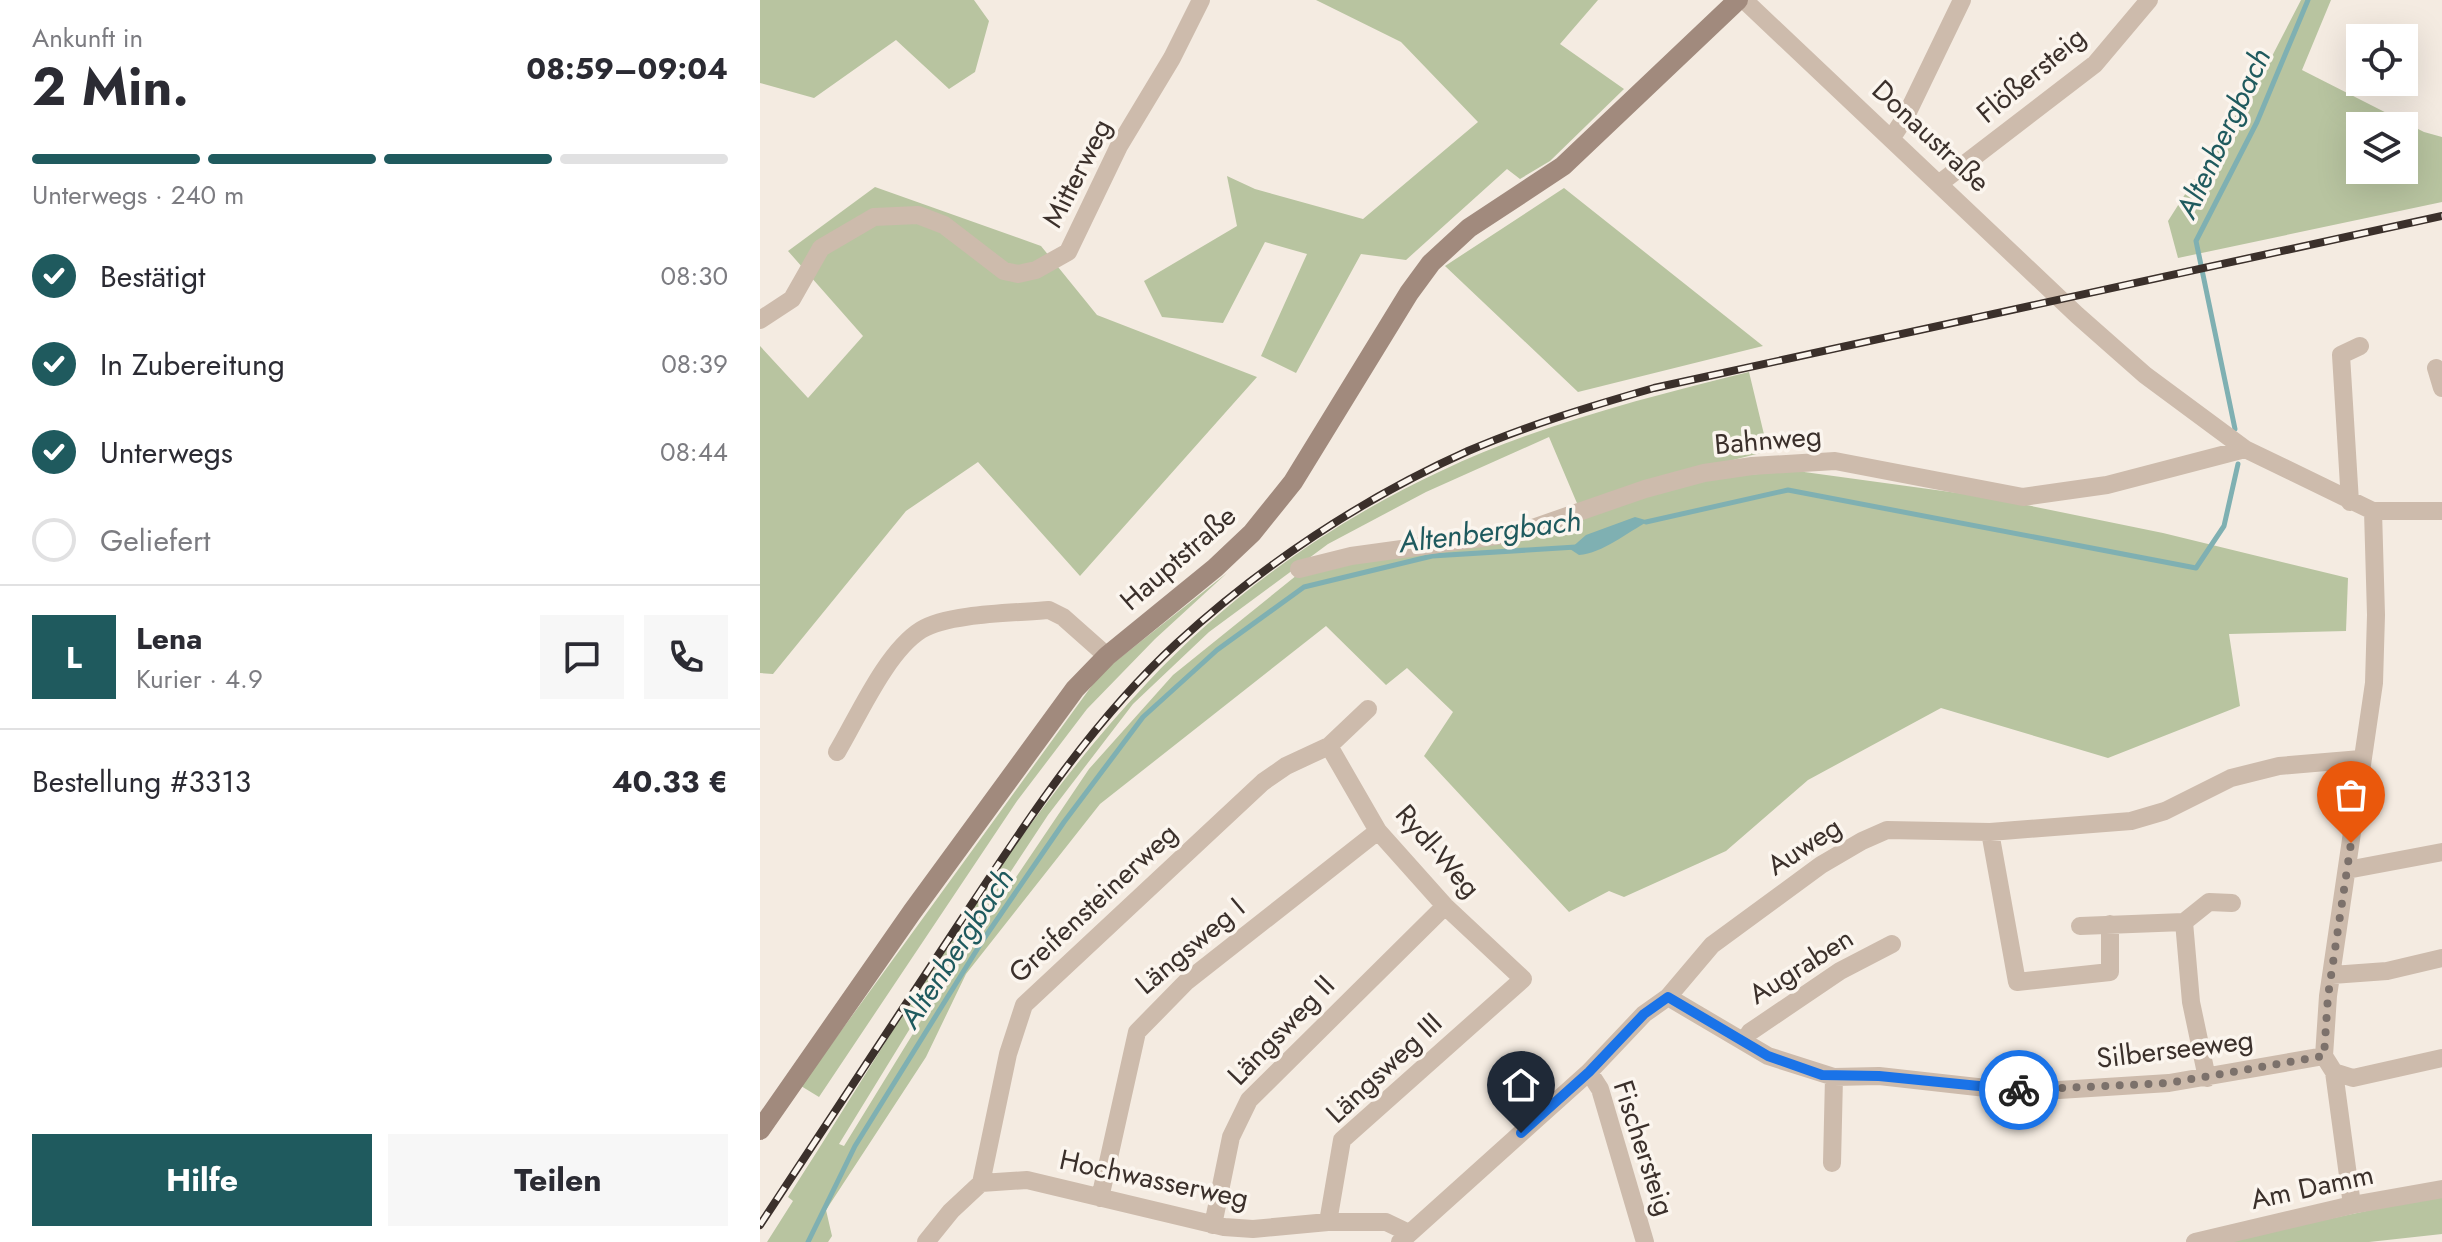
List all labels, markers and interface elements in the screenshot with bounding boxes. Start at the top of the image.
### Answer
street label: Flößersteig [1968,17,2094,133]
text: Ankunft in [32,19,143,57]
map controls [2346,24,2418,184]
button: locate [2346,24,2418,96]
water label: Altenbergbach [2164,41,2281,226]
text: 08:59–09:04 [526,47,728,90]
text: 2 Min. [32,49,189,125]
street label: Donaustraße [1863,70,1999,202]
street label: Mitterweg [1032,111,1122,235]
button: layers [2346,112,2418,184]
text: Unterwegs · 240 m [32,176,244,214]
icon: check [32,254,76,298]
text: Bestätigt [100,255,205,298]
text: 08:30 [661,257,728,295]
icon: check [32,342,76,386]
text: In Zubereitung [100,343,285,386]
text: 08:39 [661,345,728,383]
street label: Bahnweg [1713,415,1823,465]
icon: check [32,430,76,474]
text: Unterwegs [100,431,233,474]
text: 08:44 [660,433,728,471]
street label: Hauptstraße [1111,496,1245,620]
water label: Altenbergbach [1395,498,1584,564]
text: Geliefert [100,519,210,562]
button: chat [540,615,624,699]
button: phone [644,615,728,699]
text: Lena [136,617,202,660]
text: L [66,636,82,679]
text: Kurier · 4.9 [136,660,263,698]
text: Bestellung #3313 [32,760,251,803]
text: 40.33 € [612,760,728,803]
pin [2317,761,2385,843]
icon: bag [2329,773,2373,817]
street label: Rydl-Weg [1386,795,1490,907]
street label: Auweg [1759,807,1849,885]
street label: Greifensteinerweg [999,814,1187,992]
water label: Altenbergbach [888,859,1024,1037]
street label: Längsweg I [1126,888,1254,1004]
street label: Augraben [1741,918,1861,1014]
street label: Längsweg II [1218,966,1344,1094]
street label: Längsweg III [1317,1003,1451,1133]
street label: Silberseeweg [2094,1019,2256,1079]
courier [1979,1050,2059,1130]
pin [1487,1051,1555,1133]
icon: home [1499,1063,1543,1107]
icon: bike [1997,1068,2041,1112]
street label: Fischersteig [1603,1075,1685,1221]
button: Hilfe [32,1134,372,1226]
button: Teilen [388,1134,728,1226]
street label: Hochwasserweg [1056,1139,1252,1219]
street label: Am Damm [2247,1154,2377,1220]

